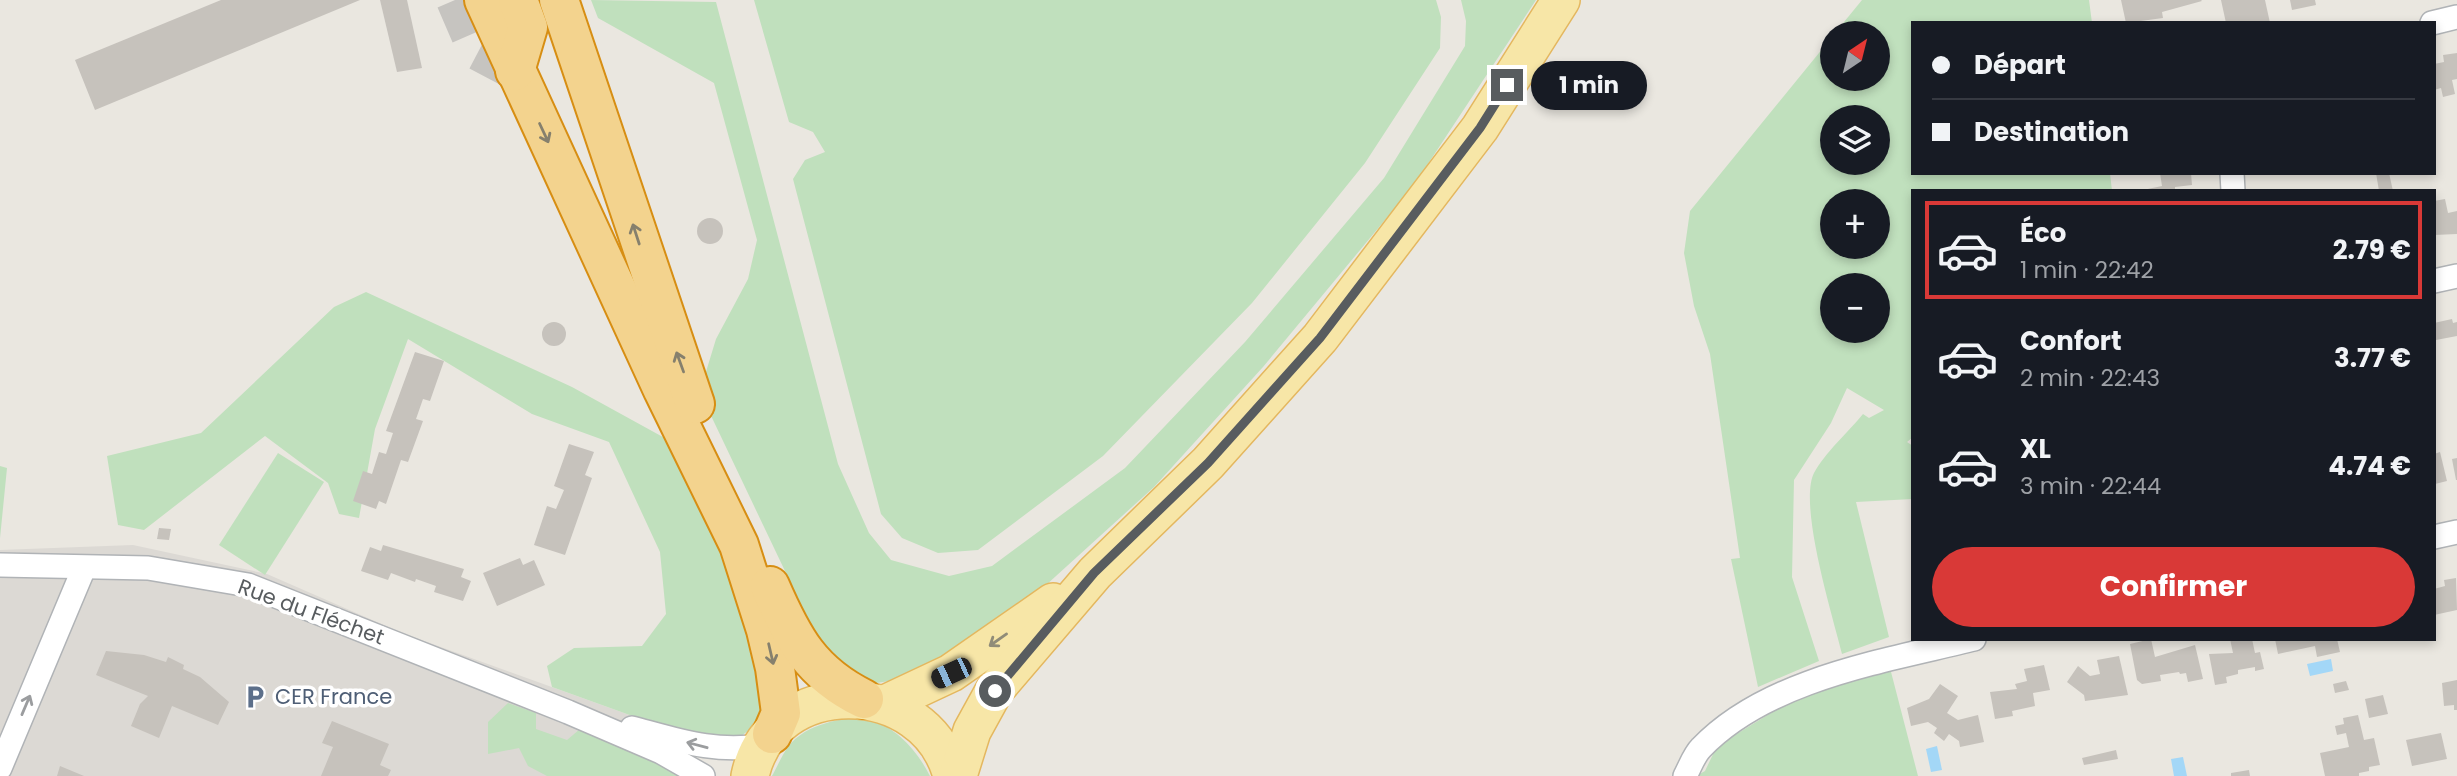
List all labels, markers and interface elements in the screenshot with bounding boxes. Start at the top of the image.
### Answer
north arrow [1820,21,1890,91]
map controls [1820,21,1890,343]
text: Départ [1974,47,2066,83]
callout: 1 min [1532,60,1647,110]
route end [1491,69,1523,101]
text: 1 min [1559,69,1619,101]
button: layers [1820,105,1890,175]
text: Destination [1974,114,2129,150]
one-way arrow [538,122,551,143]
button: + [1820,189,1890,259]
text: Éco [2020,215,2066,251]
icon: car [1936,219,1999,282]
one-way arrow [629,223,642,245]
text: 2.79 € [2333,232,2411,268]
text: 1 min · 22:42 [2020,254,2154,286]
button: − [1820,273,1890,343]
text: Confort [2020,323,2122,359]
icon: car [1936,327,1999,390]
text: 3.77 € [2334,340,2411,376]
one-way arrow [672,352,685,374]
text: 2 min · 22:43 [2020,362,2160,394]
text: XL [2020,431,2051,467]
icon: car [1936,435,1999,498]
text: 4.74 € [2328,448,2411,484]
text: 3 min · 22:44 [2020,470,2161,502]
button: Confirmer [1932,547,2415,627]
street label: Rue du Fléchet [234,572,388,651]
one-way arrow [989,633,1008,647]
one-way arrow [765,642,779,665]
car [928,655,975,691]
route start [979,675,1011,707]
place label: CER France [275,682,392,711]
parking icon: CER France [241,683,269,711]
one-way arrow [21,694,34,716]
one-way arrow [686,738,709,751]

